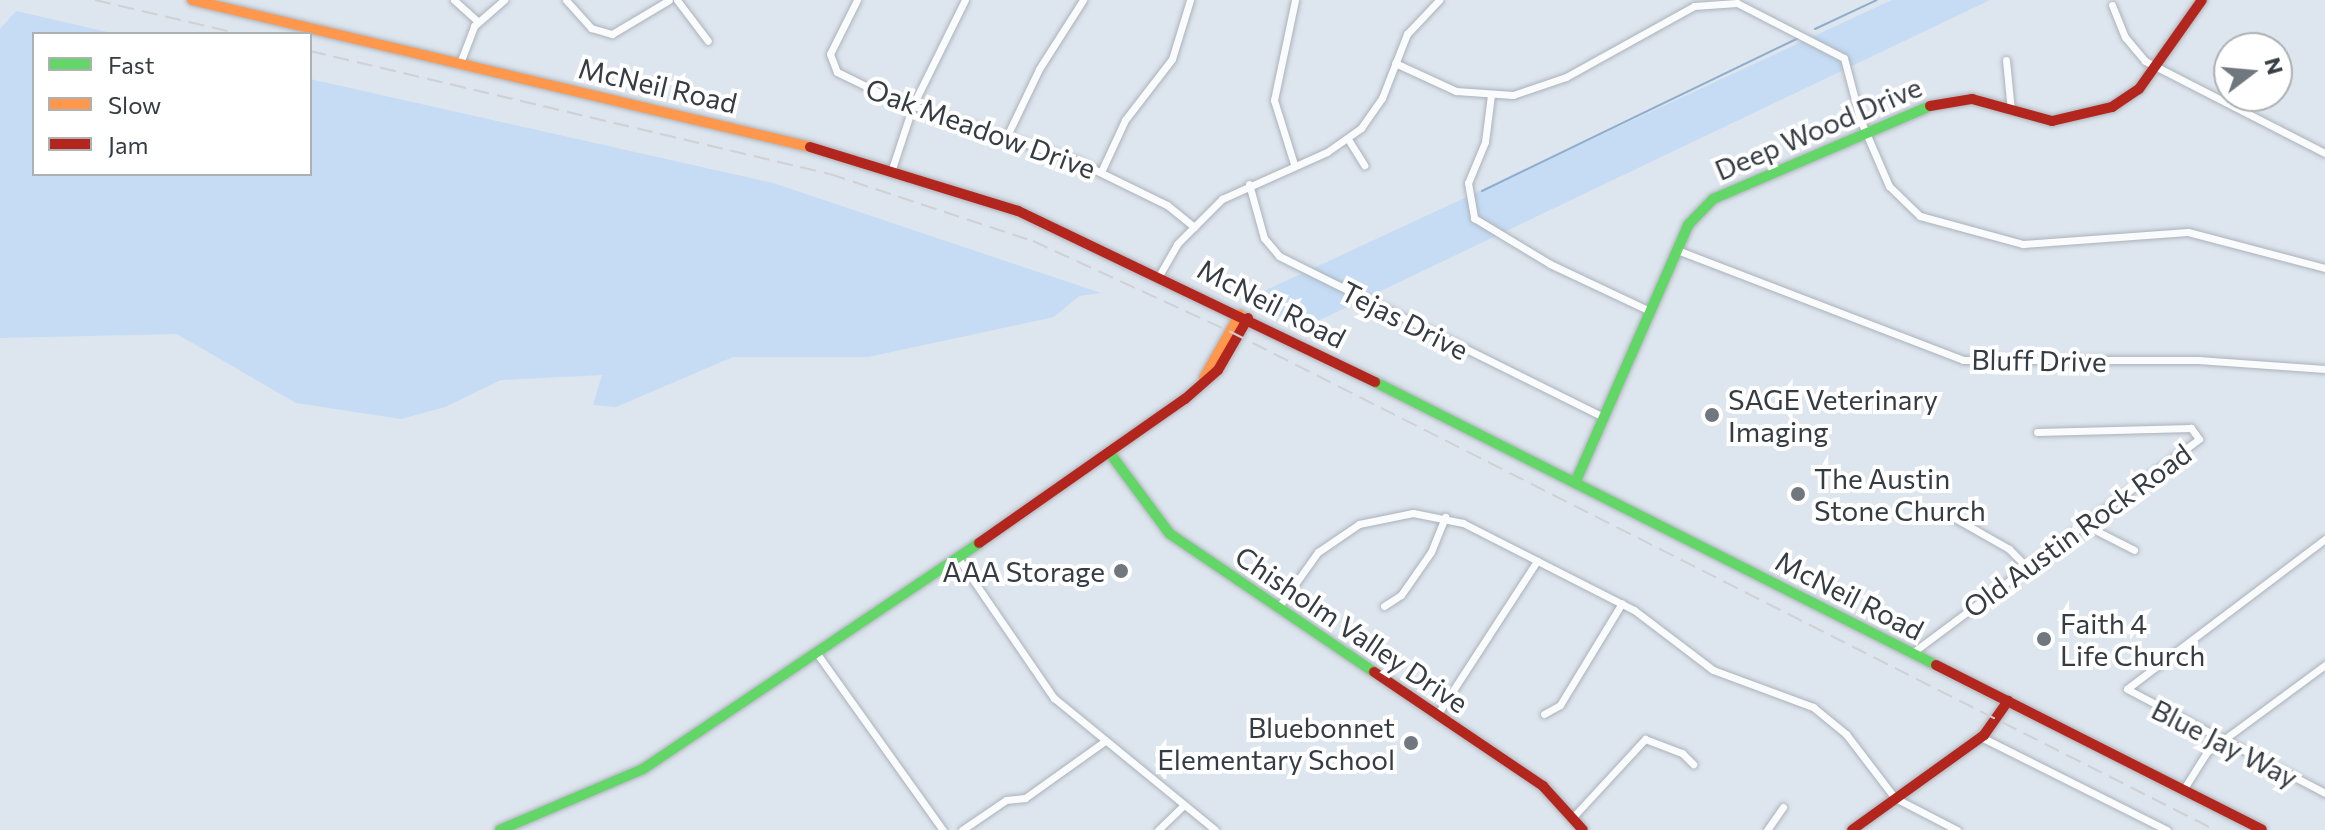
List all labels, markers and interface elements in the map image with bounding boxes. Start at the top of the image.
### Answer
legend [32,32,312,176]
north arrow [2213,32,2293,112]
text: Fast [108,50,155,79]
street label: McNeil Road [576,50,740,120]
text: N [2259,54,2290,77]
street label: Deep Wood Drive [1710,69,1926,187]
street label: Oak Meadow Drive [862,71,1100,185]
text: Slow [108,90,161,119]
text: Jam [108,130,148,159]
street label: McNeil Road [1192,251,1352,355]
street label: Tejas Drive [1336,274,1474,366]
street label: Bluff Drive [1971,342,2107,378]
place label: SAGE Veterinary Imaging [1728,382,1938,448]
marker: SAGE Veterinary Imaging [1703,406,1721,424]
street label: Old Austin Rock Road [1957,436,2197,624]
place label: The Austin Stone Church [1814,461,1986,527]
marker: The Austin Stone Church [1789,485,1807,503]
street label: Chisholm Valley Drive [1229,539,1475,719]
street label: McNeil Road [1770,543,1930,647]
place label: AAA Storage [942,554,1105,588]
marker: AAA Storage [1112,562,1130,580]
place label: Faith 4 Life Church [2060,606,2205,672]
marker: Faith 4 Life Church [2035,630,2053,648]
street label: Blue Jay Way [2146,692,2304,794]
place label: Bluebonnet Elementary School [1157,710,1395,776]
marker: Bluebonnet Elementary School [1402,734,1420,752]

